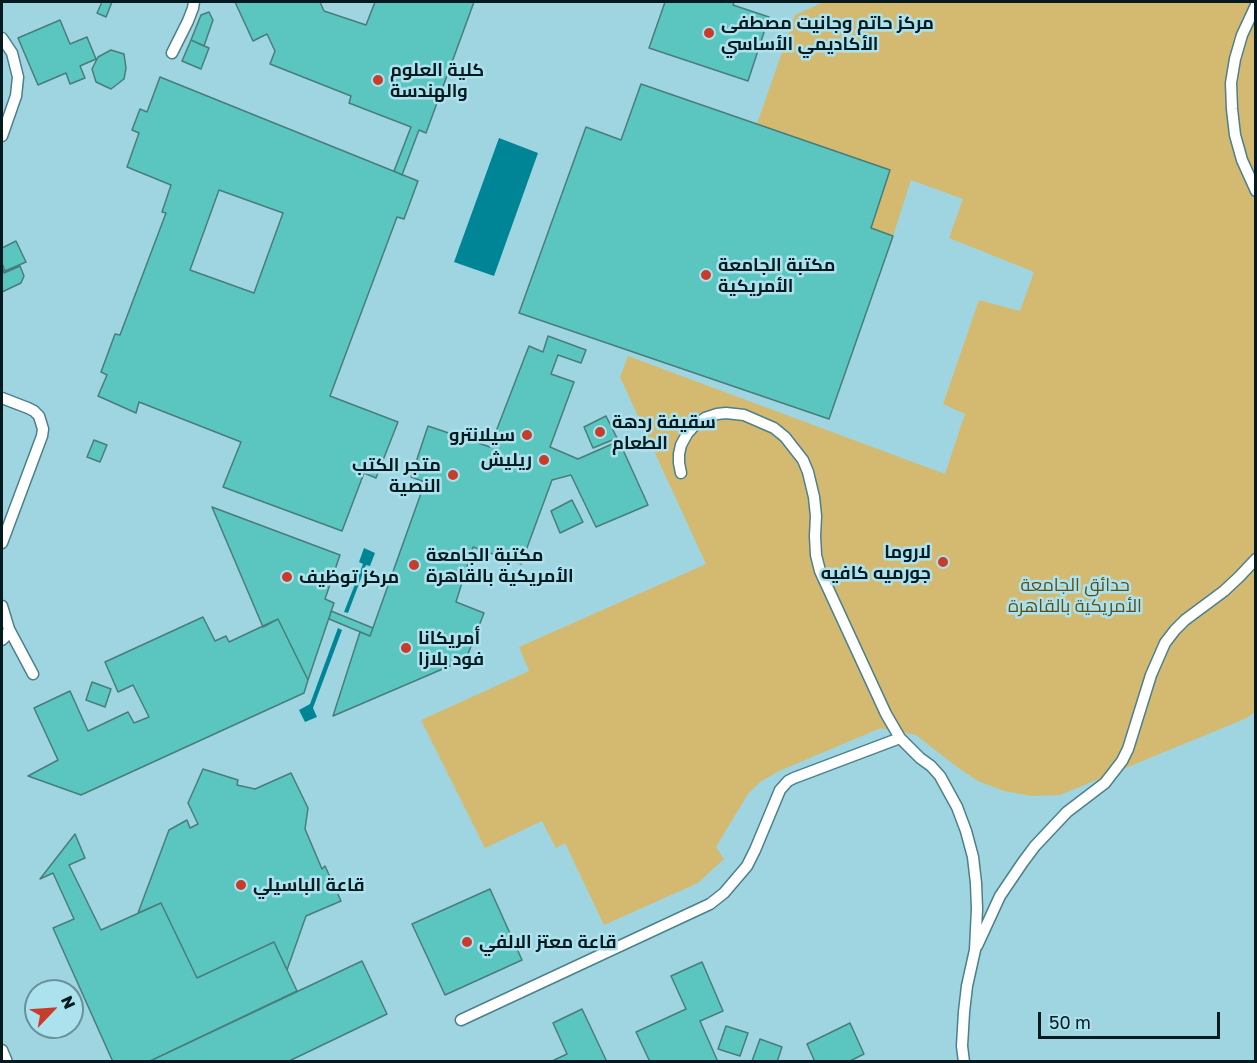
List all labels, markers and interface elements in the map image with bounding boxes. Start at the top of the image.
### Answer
place label: مركز حاتم وجانيت مصطفى الأكاديمي الأساسي [721,12,934,54]
marker: مركز حاتم وجانيت مصطفى الأكاديمي الأساسي [702,26,716,40]
place label: كلية العلوم والهندسة [390,59,484,101]
marker: كلية العلوم والهندسة [371,73,385,87]
place label: مكتبة الجامعة الأمريكية [718,254,835,296]
marker: مكتبة الجامعة الأمريكية [699,268,713,282]
place label: سقيفة ردهة الطعام [612,411,716,454]
place label: سيلانترو [449,424,515,446]
marker: سقيفة ردهة الطعام [593,425,607,439]
marker: سيلانترو [520,428,534,442]
place label: ريليش [481,449,532,471]
marker: ريليش [537,453,551,467]
place label: متجر الكتب النصية [352,454,441,496]
marker: متجر الكتب النصية [446,468,460,482]
place label: لاروما جورميه كافيه [821,541,931,584]
place label: مكتبة الجامعة الأمريكية بالقاهرة [426,544,574,586]
marker: لاروما جورميه كافيه [936,555,950,569]
marker: مكتبة الجامعة الأمريكية بالقاهرة [407,558,421,572]
place label: مركز توظيف [299,566,399,588]
marker: مركز توظيف [280,570,294,584]
park label: حدائق الجامعة الأمريكية بالقاهرة [1008,574,1142,616]
place label: أمريكانا فود بلازا [418,627,484,670]
marker: أمريكانا فود بلازا [399,641,413,655]
place label: قاعة الباسيلي [253,874,365,896]
marker: قاعة الباسيلي [234,878,248,892]
place label: قاعة معتز الالفي [479,931,616,953]
marker: قاعة معتز الالفي [460,935,474,949]
north arrow [24,979,84,1039]
text: N [57,992,80,1012]
scale bar [1041,1000,1222,1038]
text: 50 m [1049,1011,1091,1033]

